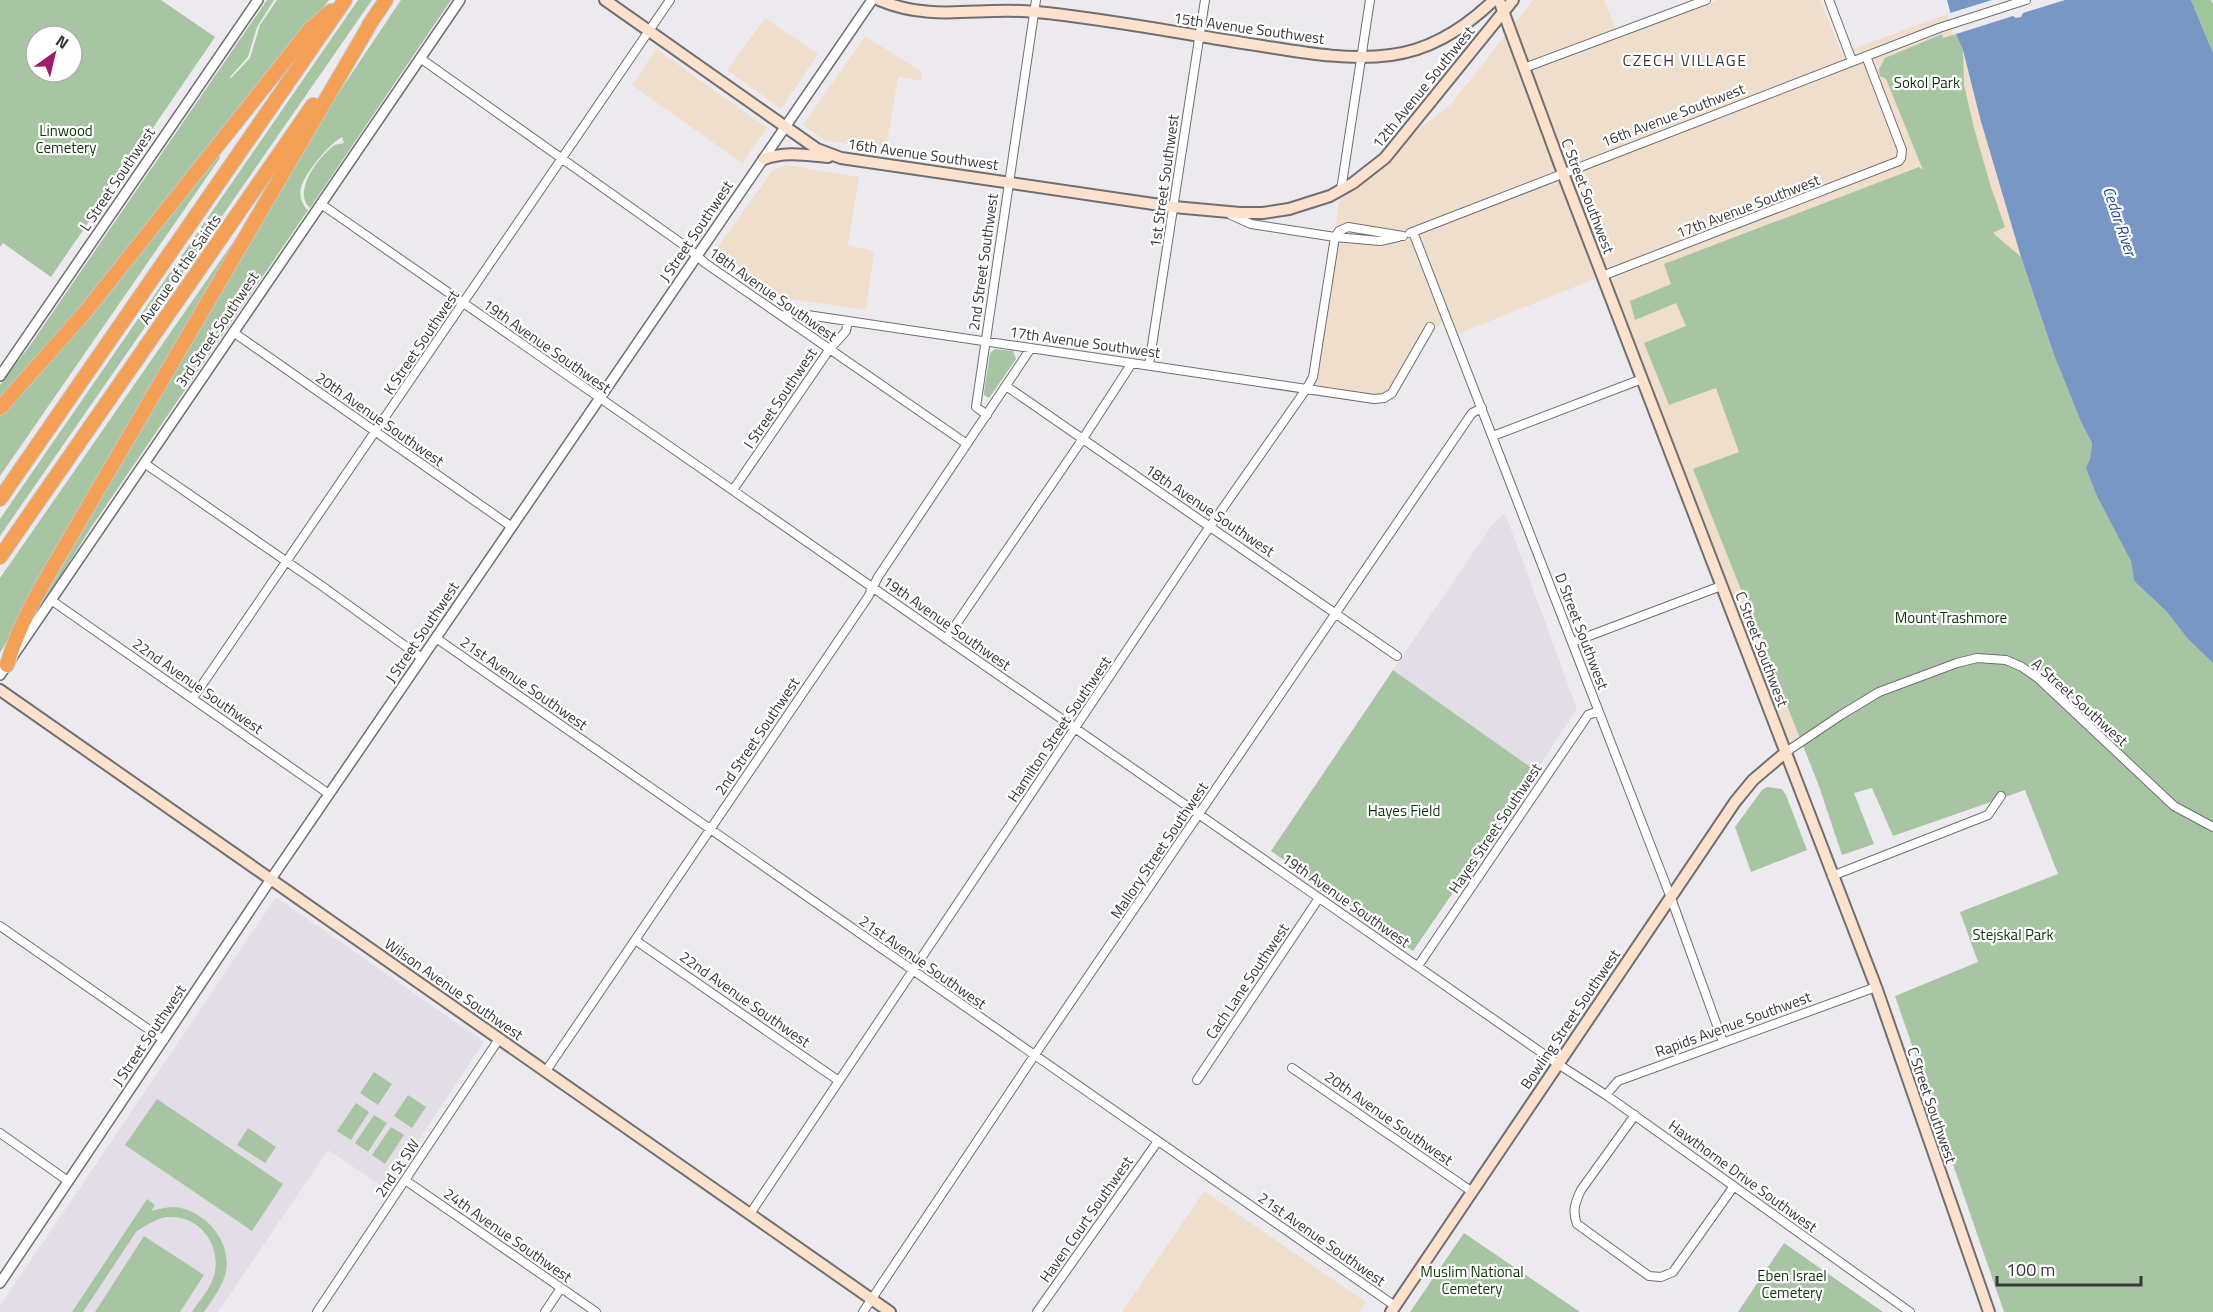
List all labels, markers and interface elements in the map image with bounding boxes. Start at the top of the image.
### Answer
street label: 15th Avenue Southwest [1172,6,1327,50]
street label: 12th Avenue Southwest [1366,20,1480,153]
north arrow [24,24,84,84]
text: N [51,29,74,55]
district label: CZECH VILLAGE [1622,48,1748,72]
park label: Sokol Park [1894,71,1960,94]
street label: 16th Avenue Southwest [1598,77,1749,153]
street label: 1st Street Southwest [1143,112,1185,249]
park label: Linwood Cemetery [36,119,96,159]
street label: L Street Southwest [74,122,161,236]
street label: 16th Avenue Southwest [846,132,1001,176]
street label: C Street Southwest [1555,135,1621,258]
street label: 17th Avenue Southwest [1673,168,1824,244]
street label: J Street Southwest [653,175,739,286]
water label: Cedar River [2097,183,2144,261]
street label: 2nd Street Southwest [962,191,1004,332]
street label: Avenue of the Saints [133,209,227,329]
street label: 18th Avenue Southwest [704,241,842,347]
street label: 3rd Street Southwest [170,266,265,391]
street label: K Street Southwest [377,284,465,399]
street label: 19th Avenue Southwest [478,293,616,399]
street label: 17th Avenue Southwest [1008,320,1163,364]
street label: I Street Southwest [738,342,823,453]
street label: 20th Avenue Southwest [311,366,449,472]
street label: 18th Avenue Southwest [1141,458,1280,562]
street label: D Street Southwest [1549,569,1615,693]
street label: 19th Avenue Southwest [878,570,1016,676]
street label: J Street Southwest [379,576,465,687]
street label: C Street Southwest [1729,588,1795,711]
park label: Mount Trashmore [1895,606,2007,629]
street label: 21st Avenue Southwest [456,630,593,736]
street label: 22nd Avenue Southwest [128,632,269,740]
street label: Hamilton Street Southwest [1001,651,1117,807]
street label: A Street Southwest [2027,652,2134,752]
street label: 2nd Street Southwest [709,672,806,800]
street label: Hayes Street Southwest [1443,758,1548,898]
street label: Mallory Street Southwest [1104,776,1214,923]
park label: Hayes Field [1368,799,1440,822]
street label: 19th Avenue Southwest [1277,847,1415,953]
street label: 21st Avenue Southwest [855,909,992,1015]
street label: Cach Lane Southwest [1200,918,1295,1044]
park label: Stejskal Park [1972,923,2054,946]
street label: Wilson Avenue Southwest [380,932,529,1046]
street label: Bowling Street Southwest [1514,944,1626,1094]
street label: 22nd Avenue Southwest [675,945,816,1053]
street label: J Street Southwest [106,979,192,1090]
street label: Rapids Avenue Southwest [1652,985,1815,1063]
street label: C Street Southwest [1901,1044,1963,1167]
street label: 20th Avenue Southwest [1320,1065,1458,1171]
street label: Hawthorne Drive Southwest [1664,1114,1823,1238]
street label: 2nd St SW [369,1134,425,1202]
street label: Haven Court Southwest [1034,1151,1139,1287]
street label: 24th Avenue Southwest [439,1182,577,1288]
street label: 21st Avenue Southwest [1254,1186,1391,1292]
scale bar [1997,1249,2141,1287]
text: 100 m [2006,1256,2055,1283]
park label: Muslim National Cemetery [1420,1260,1524,1300]
park label: Eben Israel Cemetery [1757,1264,1827,1304]

